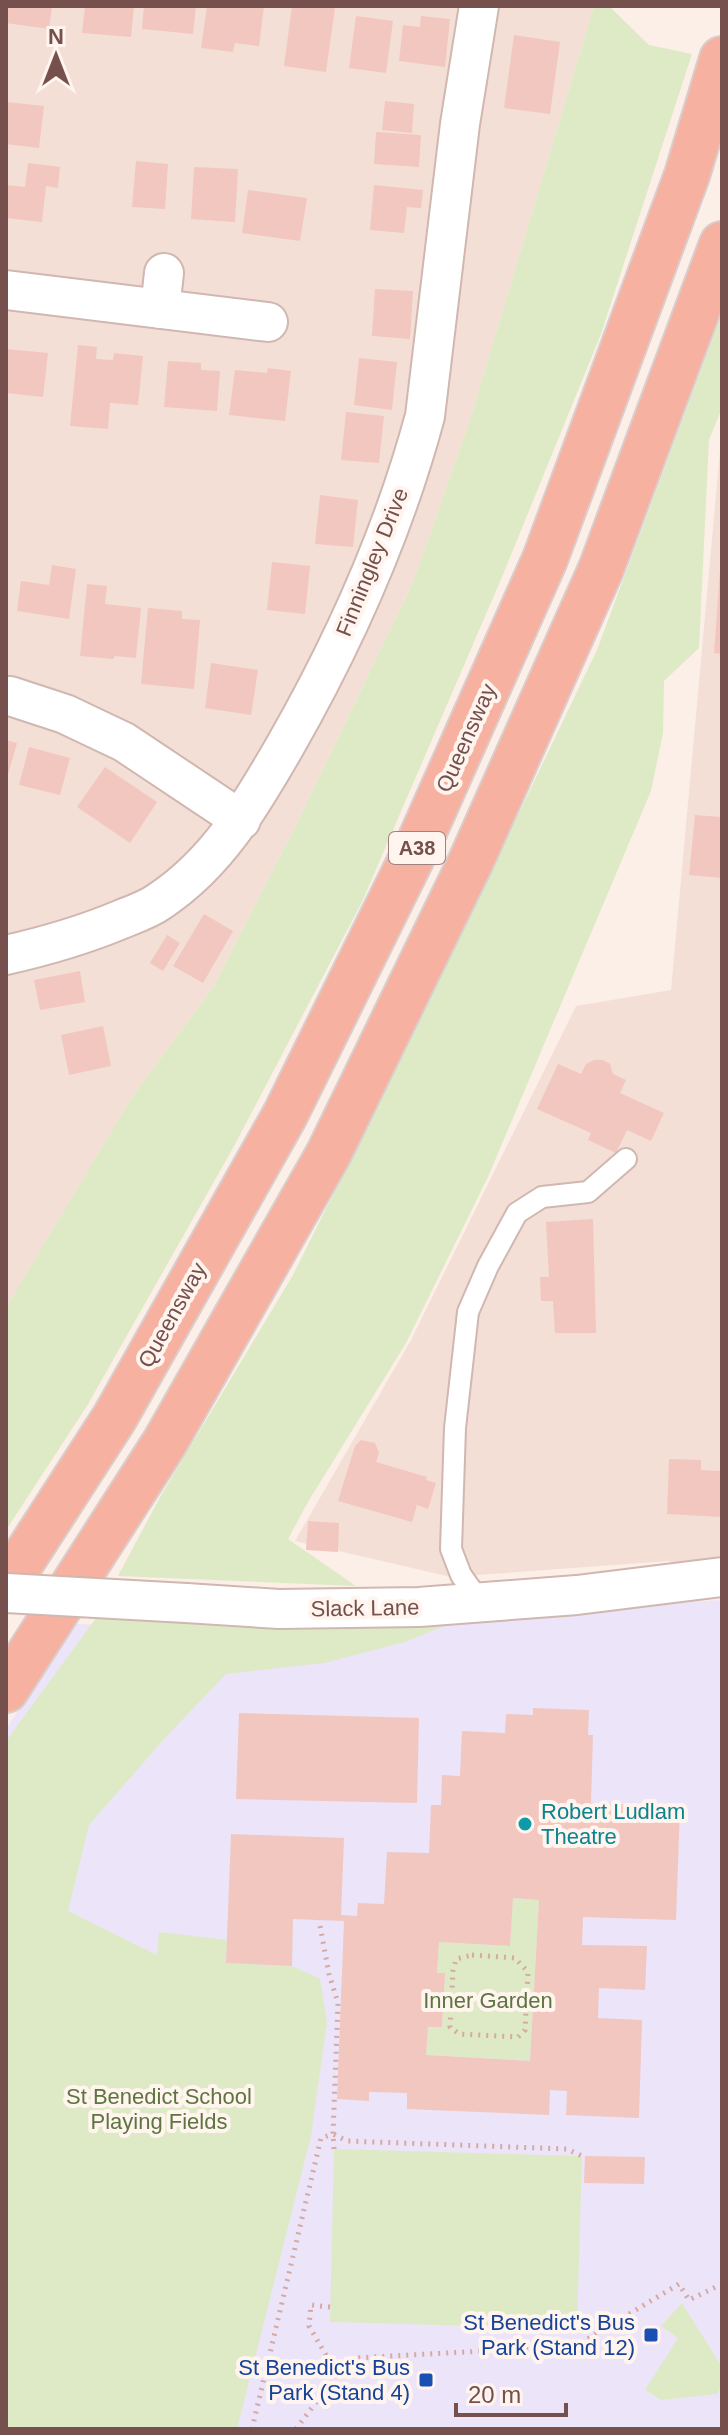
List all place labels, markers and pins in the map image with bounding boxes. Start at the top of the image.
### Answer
place label: Robert Ludlam Theatre [541,1799,685,1849]
marker: Robert Ludlam Theatre [516,1815,534,1833]
place label: St Benedict's Bus Park (Stand 12) [463,2310,635,2360]
marker: St Benedict's Bus Park (Stand 12) [642,2326,660,2344]
place label: St Benedict's Bus Park (Stand 4) [238,2355,410,2405]
marker: St Benedict's Bus Park (Stand 4) [417,2371,435,2389]

